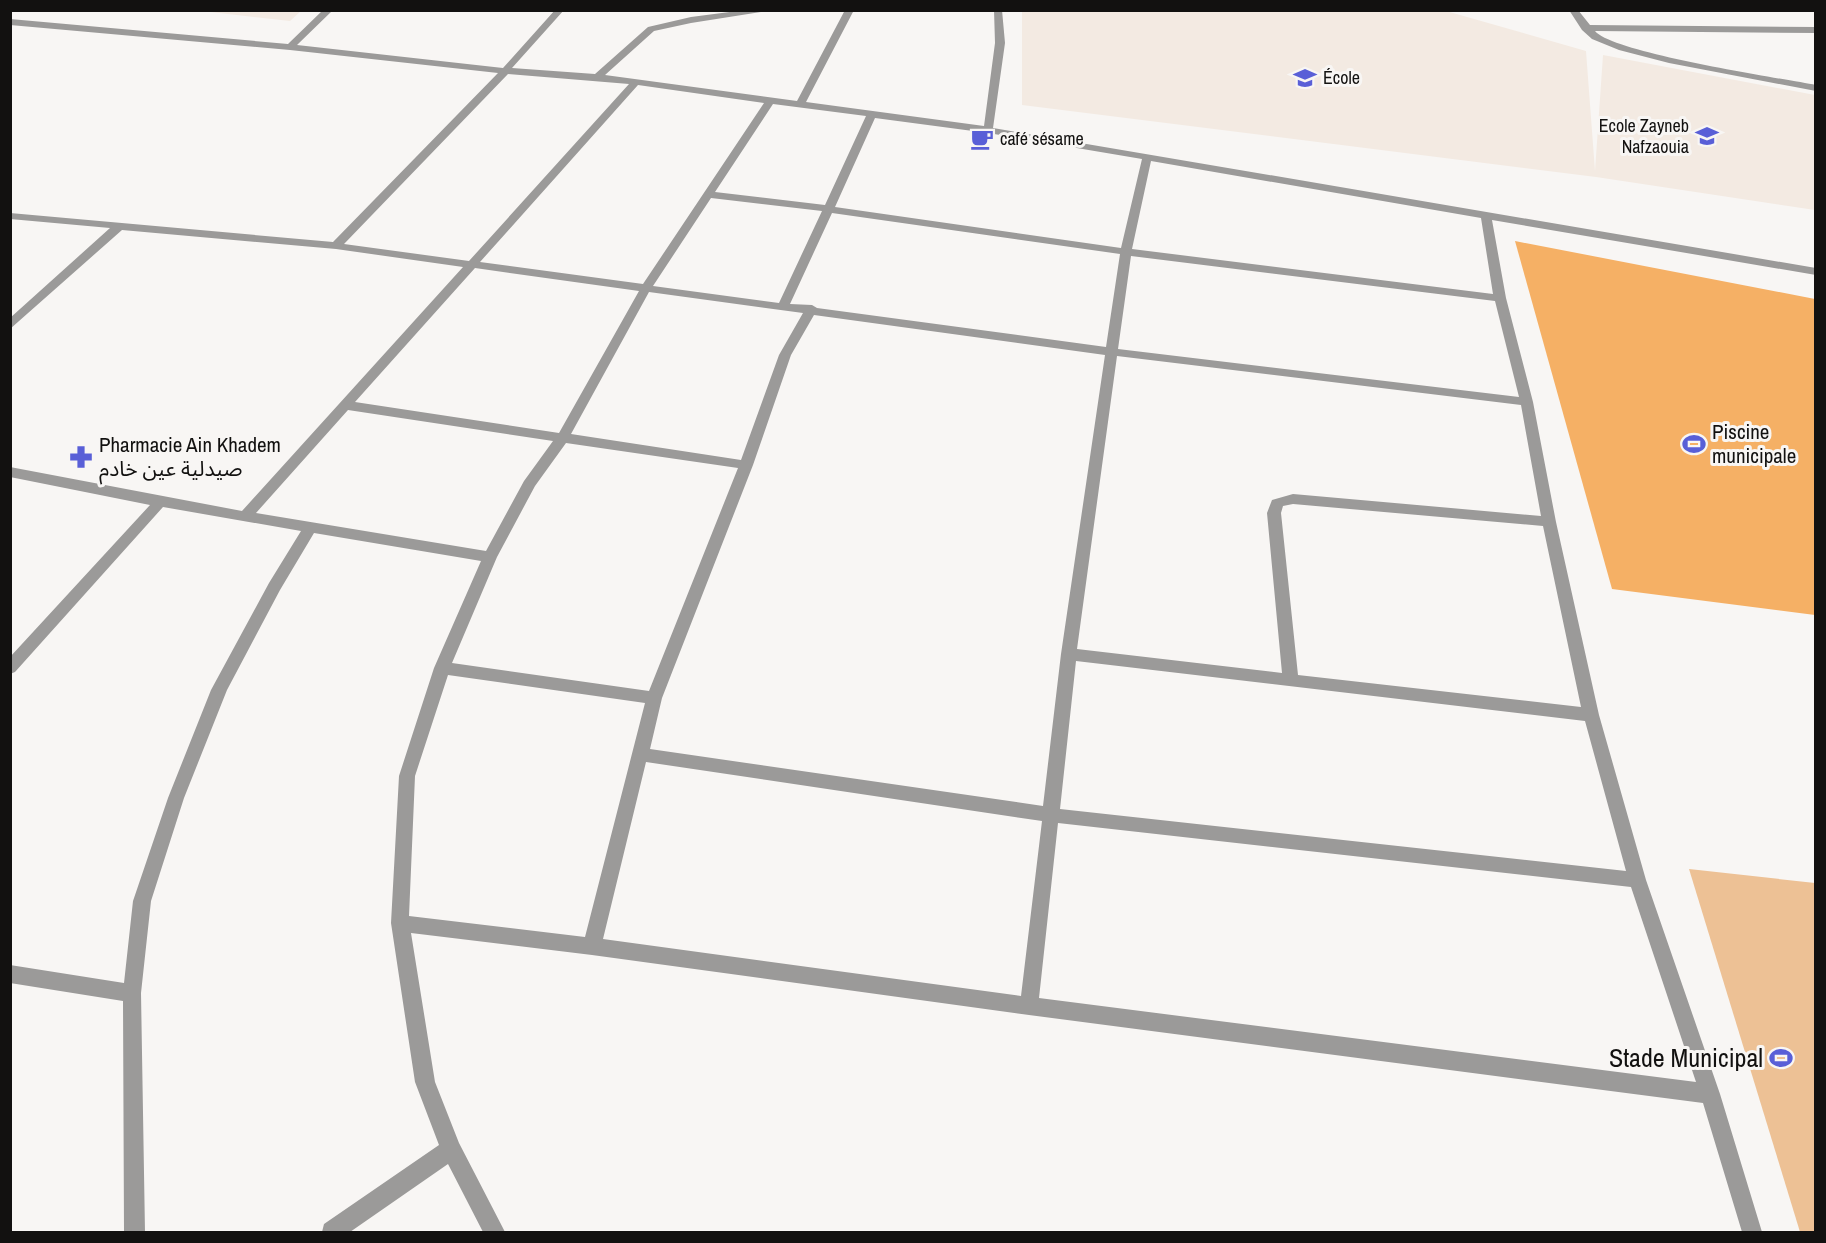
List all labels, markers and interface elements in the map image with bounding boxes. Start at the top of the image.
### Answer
school or university icon: École [1292,65,1318,91]
place label: École [1323,65,1360,90]
place label: Ecole Zayneb Nafzaouia [1599,113,1689,159]
school or university icon: Ecole Zayneb Nafzaouia [1694,123,1720,149]
cafe icon: café sésame [969,126,995,152]
place label: café sésame [1000,126,1084,151]
place label: Piscine municipale [1712,417,1796,470]
place label: Pharmacie Ain Khadem صيدلية عين خادم [99,430,281,485]
sports icon: Piscine municipale [1681,431,1707,457]
pharmacy icon: Pharmacie Ain Khadem صيدلية عين خادم [68,444,94,470]
place label: Stade Municipal [1609,1040,1763,1075]
sports icon: Stade Municipal [1768,1045,1794,1071]

